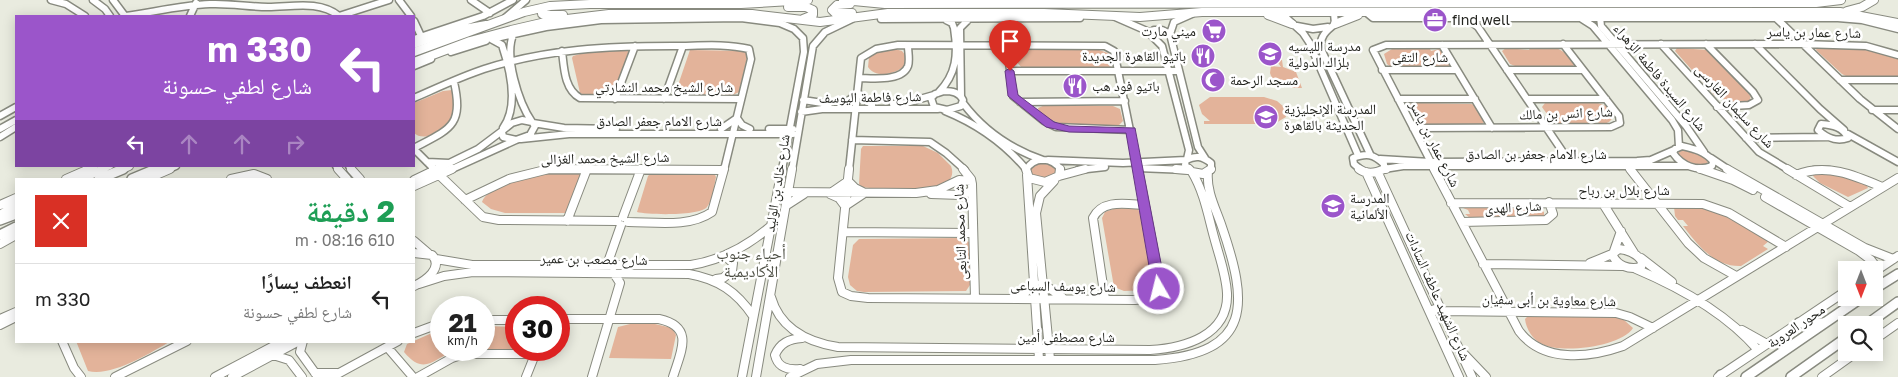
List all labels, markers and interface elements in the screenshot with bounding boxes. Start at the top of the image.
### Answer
office icon: find well [1422,7,1448,33]
place label: find well [1452,11,1510,28]
supermarket icon: ميني مارت [1201,18,1227,44]
street label: شارع السيدة فاطمة الزهراء [1609,19,1710,135]
pin [989,20,1031,71]
place label: ميني مارت [1141,22,1196,43]
street label: شارع عمار بن ياسر [1766,22,1861,43]
icon: arrive [996,27,1024,55]
text: 330 m [207,28,312,70]
icon: left [330,35,395,100]
place label: مدرسة الليسيه بلزاك الدولية [1288,37,1361,71]
school or university icon: مدرسة الليسيه بلزاك الدولية [1257,41,1283,67]
restaurant icon: باتيو القاهرة الجديدة [1190,43,1216,69]
place label: باتيو القاهرة الجديدة [1082,47,1186,65]
street label: شارع التقى [1392,48,1448,67]
street label: شارع سليمان الفارسى [1691,60,1779,152]
mosque icon: مسجد الرحمة [1200,67,1226,93]
place label: مسجد الرحمة [1230,71,1298,89]
text: شارع لطفي حسونة [162,72,312,99]
restaurant icon: باتيو فود هب [1062,73,1088,99]
place label: باتيو فود هب [1092,77,1160,95]
street label: شارع الشيخ محمد النشارتي [595,78,733,99]
street label: شارع فاطمة اليوسف [818,87,922,108]
street label: شارع عمار بن ياسر [1404,97,1464,190]
place label: المدرسة الإنجليزية الحديثة بالقاهرة [1284,100,1376,134]
street label: شارع انس بن مالك [1519,102,1613,125]
school or university icon: المدرسة الإنجليزية الحديثة بالقاهرة [1253,104,1279,130]
street label: شارع الامام جعفر الصادق [596,112,722,131]
icon: left [122,130,150,158]
icon: ahead [175,130,203,158]
icon: ahead [228,130,256,158]
icon: right [281,130,309,158]
street label: شارع خالد بن الوليد [760,133,795,233]
street label: شارع الامام جعفر بن الصادق [1465,145,1607,164]
street label: شارع الشيخ محمد الغزالى [540,148,670,169]
street label: شارع بلال بن رباح [1578,181,1670,200]
street label: شارع محمد التابعى [949,184,972,280]
place label: المدرسة الألمانية [1350,189,1390,222]
text: 2 دقيقة [306,193,395,229]
school or university icon: المدرسة الألمانية [1320,193,1346,219]
button: close [35,195,87,247]
street label: شارع الهدى [1484,197,1542,218]
street label: شارع الشهيد عاطف السادات [1400,228,1475,364]
text: 610 m · 08:16 [295,230,395,250]
district label: أحياء جنوب الأكاديمية [716,243,786,281]
street label: شارع مصعب بن عمير [539,249,648,270]
north arrow [1838,261,1882,306]
map controls [1838,261,1883,361]
position arrow [1132,262,1184,314]
text: انعطف يسارًا [261,270,352,293]
street label: شارع يوسف السباعى [1010,276,1116,297]
icon: left [367,285,395,313]
text: 330 m [35,287,91,310]
street label: شارع معاوية بن أبى سفيان [1482,290,1616,311]
speed limit sign: 30 [505,296,570,361]
street label: محور العروبة [1764,300,1828,352]
text: شارع لطفي حسونة [243,302,352,322]
text: 21 [448,307,477,338]
button: search [1838,316,1883,361]
street label: شارع مصطفى أمين [1017,328,1115,347]
text: km/h [447,333,478,348]

